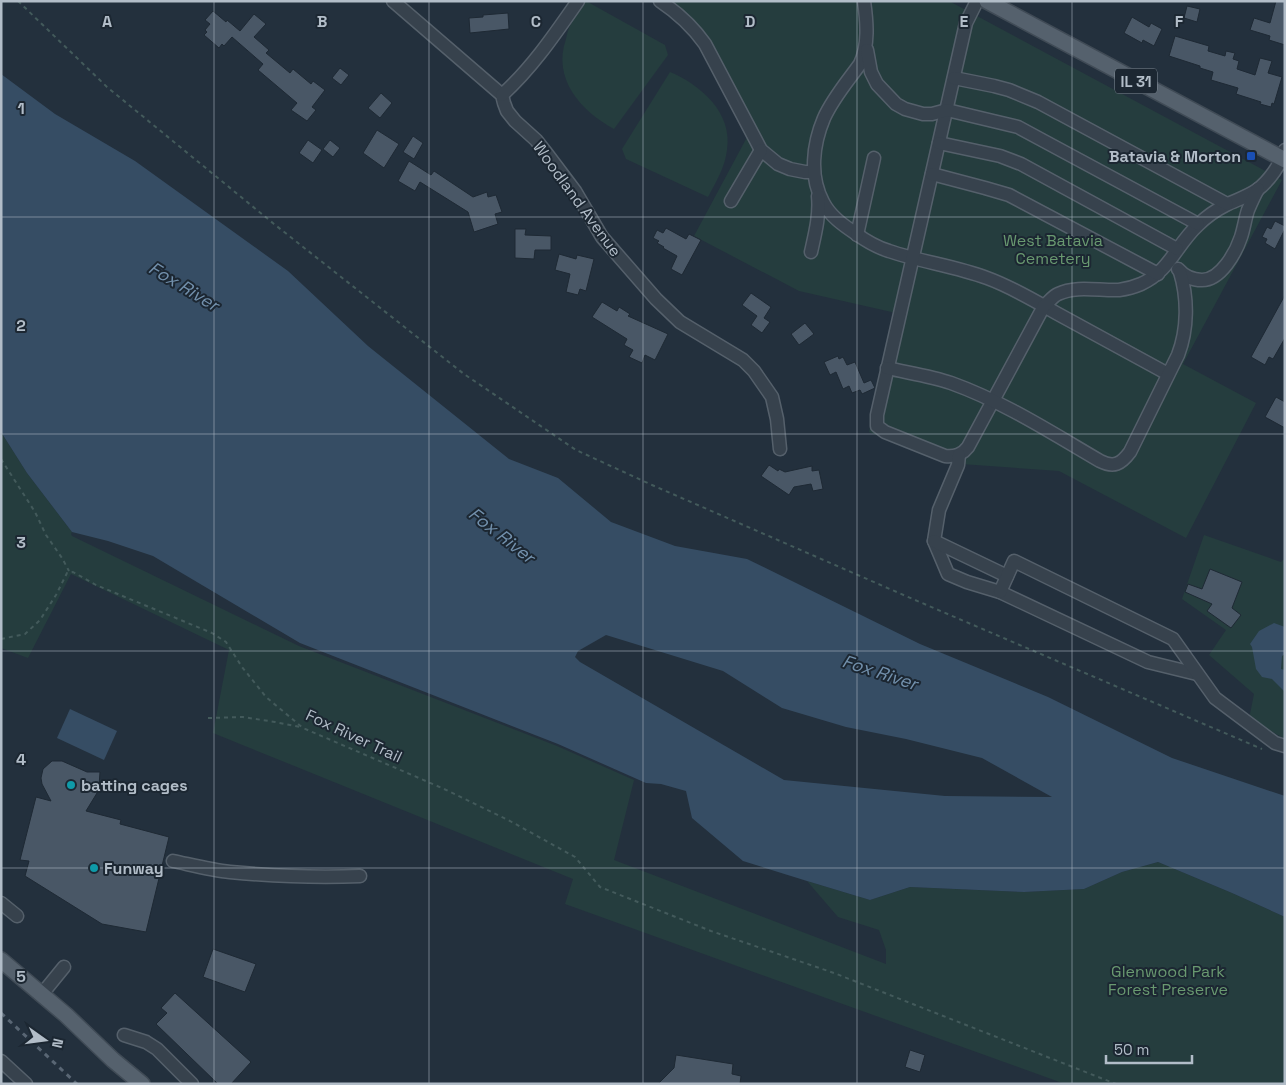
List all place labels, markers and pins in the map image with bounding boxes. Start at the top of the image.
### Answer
place label: Batavia & Morton [1109,146,1241,167]
marker: Batavia & Morton [1245,150,1257,162]
place label: batting cages [81,775,188,796]
marker: batting cages [65,779,77,791]
place label: Funway [104,858,164,879]
marker: Funway [88,862,100,874]

